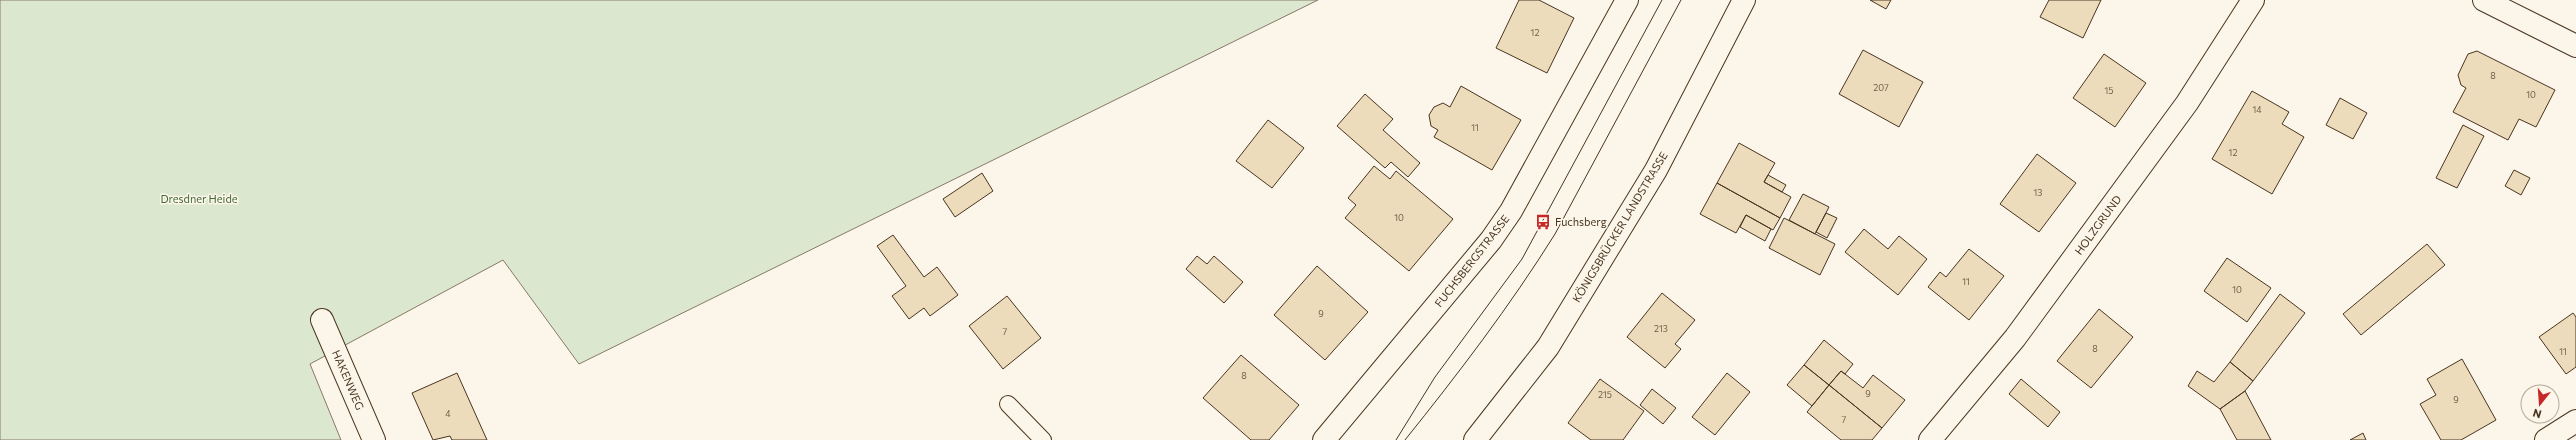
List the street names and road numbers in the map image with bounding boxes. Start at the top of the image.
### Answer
street label: KÖNIGSBRÜCKER LANDSTRASSE [1569,149,1670,304]
street label: HOLZGRUND [2072,192,2124,257]
street label: FUCHSBERGSTRASSE [1432,212,1512,309]
street label: HAKENWEG [330,348,367,412]

